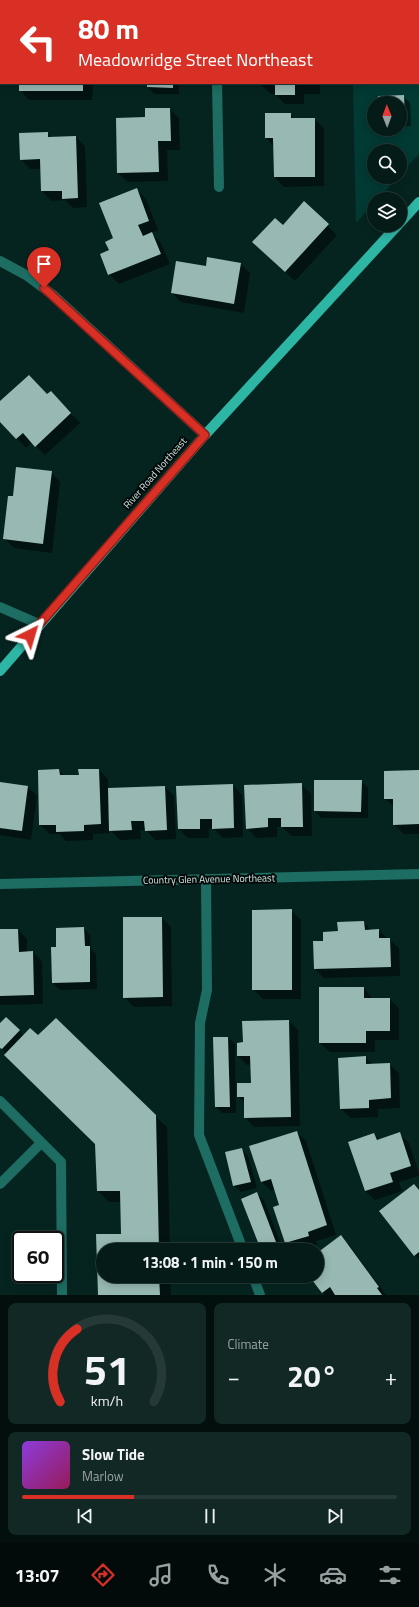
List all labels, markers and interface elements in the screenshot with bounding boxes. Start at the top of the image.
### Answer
text: 80 m [78,7,139,50]
icon: left [12,16,64,68]
text: Meadowridge Street Northeast [78,46,313,73]
north arrow [367,96,407,136]
map controls [367,96,407,232]
button: search [367,144,407,184]
button: layers [367,192,407,232]
pin [27,247,61,288]
icon: arrive [33,253,55,275]
street label: River Road Northeast [120,434,191,512]
position arrow [9,614,51,656]
street label: Country Glen Avenue Northeast [143,870,276,888]
speed limit sign: 60 [12,1231,64,1283]
text: 13:08 · 1 min · 150 m [142,1251,278,1274]
text: Climate [228,1334,269,1354]
text: 51 [83,1337,130,1400]
text: 20° [287,1353,337,1399]
text: − [228,1360,240,1394]
text: + [385,1360,397,1394]
text: km/h [91,1389,123,1411]
text: Slow Tide [82,1443,145,1466]
text: Marlow [82,1466,124,1486]
icon: previous [74,1505,96,1527]
icon: pause [199,1505,221,1527]
icon: next [324,1505,346,1527]
icon: directions [89,1561,117,1589]
icon: music [147,1561,175,1589]
icon: phone [204,1561,232,1589]
icon: climate [261,1561,289,1589]
icon: car [319,1561,347,1589]
icon: filters [376,1561,404,1589]
text: 13:07 [15,1562,60,1589]

